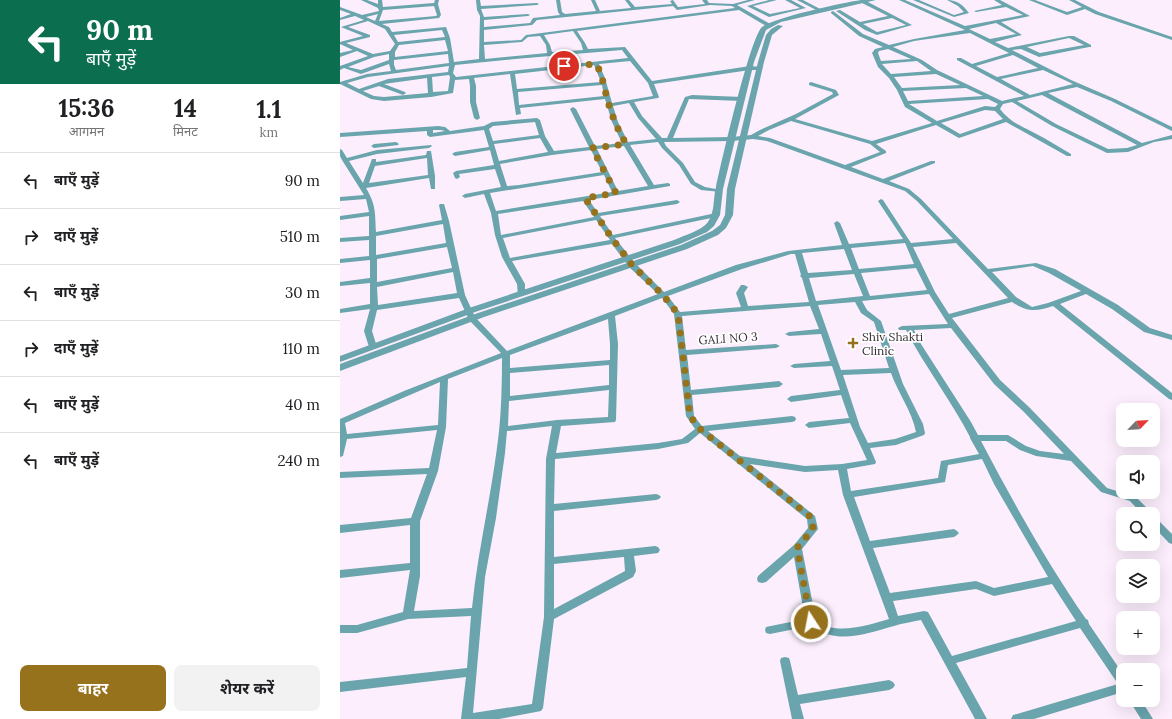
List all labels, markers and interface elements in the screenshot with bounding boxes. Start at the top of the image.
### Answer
text: 90 m [86,12,153,48]
icon: left [20,16,72,68]
text: बाएँ मुड़ें [86,47,136,70]
pin [547,49,581,83]
icon: arrive [553,55,575,77]
text: 15:36 [59,93,114,124]
text: 14 [174,93,197,124]
text: 1.1 [256,94,281,125]
text: आगमन [69,123,104,140]
text: मिनट [173,123,198,140]
text: km [260,124,278,141]
icon: left [20,170,42,192]
text: बाएँ मुड़ें [54,170,99,189]
text: 90 m [285,171,320,190]
icon: right [20,226,42,248]
text: दाएँ मुड़ें [54,226,98,245]
text: 510 m [280,227,320,246]
icon: left [20,282,42,304]
text: बाएँ मुड़ें [54,282,99,301]
text: 30 m [285,283,320,302]
street label: GALI NO 3 [698,328,758,348]
place label: Shiv Shakti Clinic [862,329,923,358]
marker: Shiv Shakti Clinic [847,337,859,349]
icon: right [20,338,42,360]
text: दाएँ मुड़ें [54,338,98,357]
text: 110 m [282,339,320,358]
icon: left [20,394,42,416]
text: बाएँ मुड़ें [54,394,99,413]
text: 40 m [285,395,320,414]
north arrow [1116,403,1160,447]
map controls [1116,403,1160,707]
icon: left [20,450,42,472]
text: बाएँ मुड़ें [54,450,99,469]
text: 240 m [277,451,320,470]
button: sound [1116,455,1160,499]
button: search [1116,507,1160,551]
button: layers [1116,559,1160,603]
position arrow [790,601,832,643]
button: + [1116,611,1160,655]
button: − [1116,663,1160,707]
button: बाहर [20,665,166,711]
button: शेयर करें [174,665,320,711]

